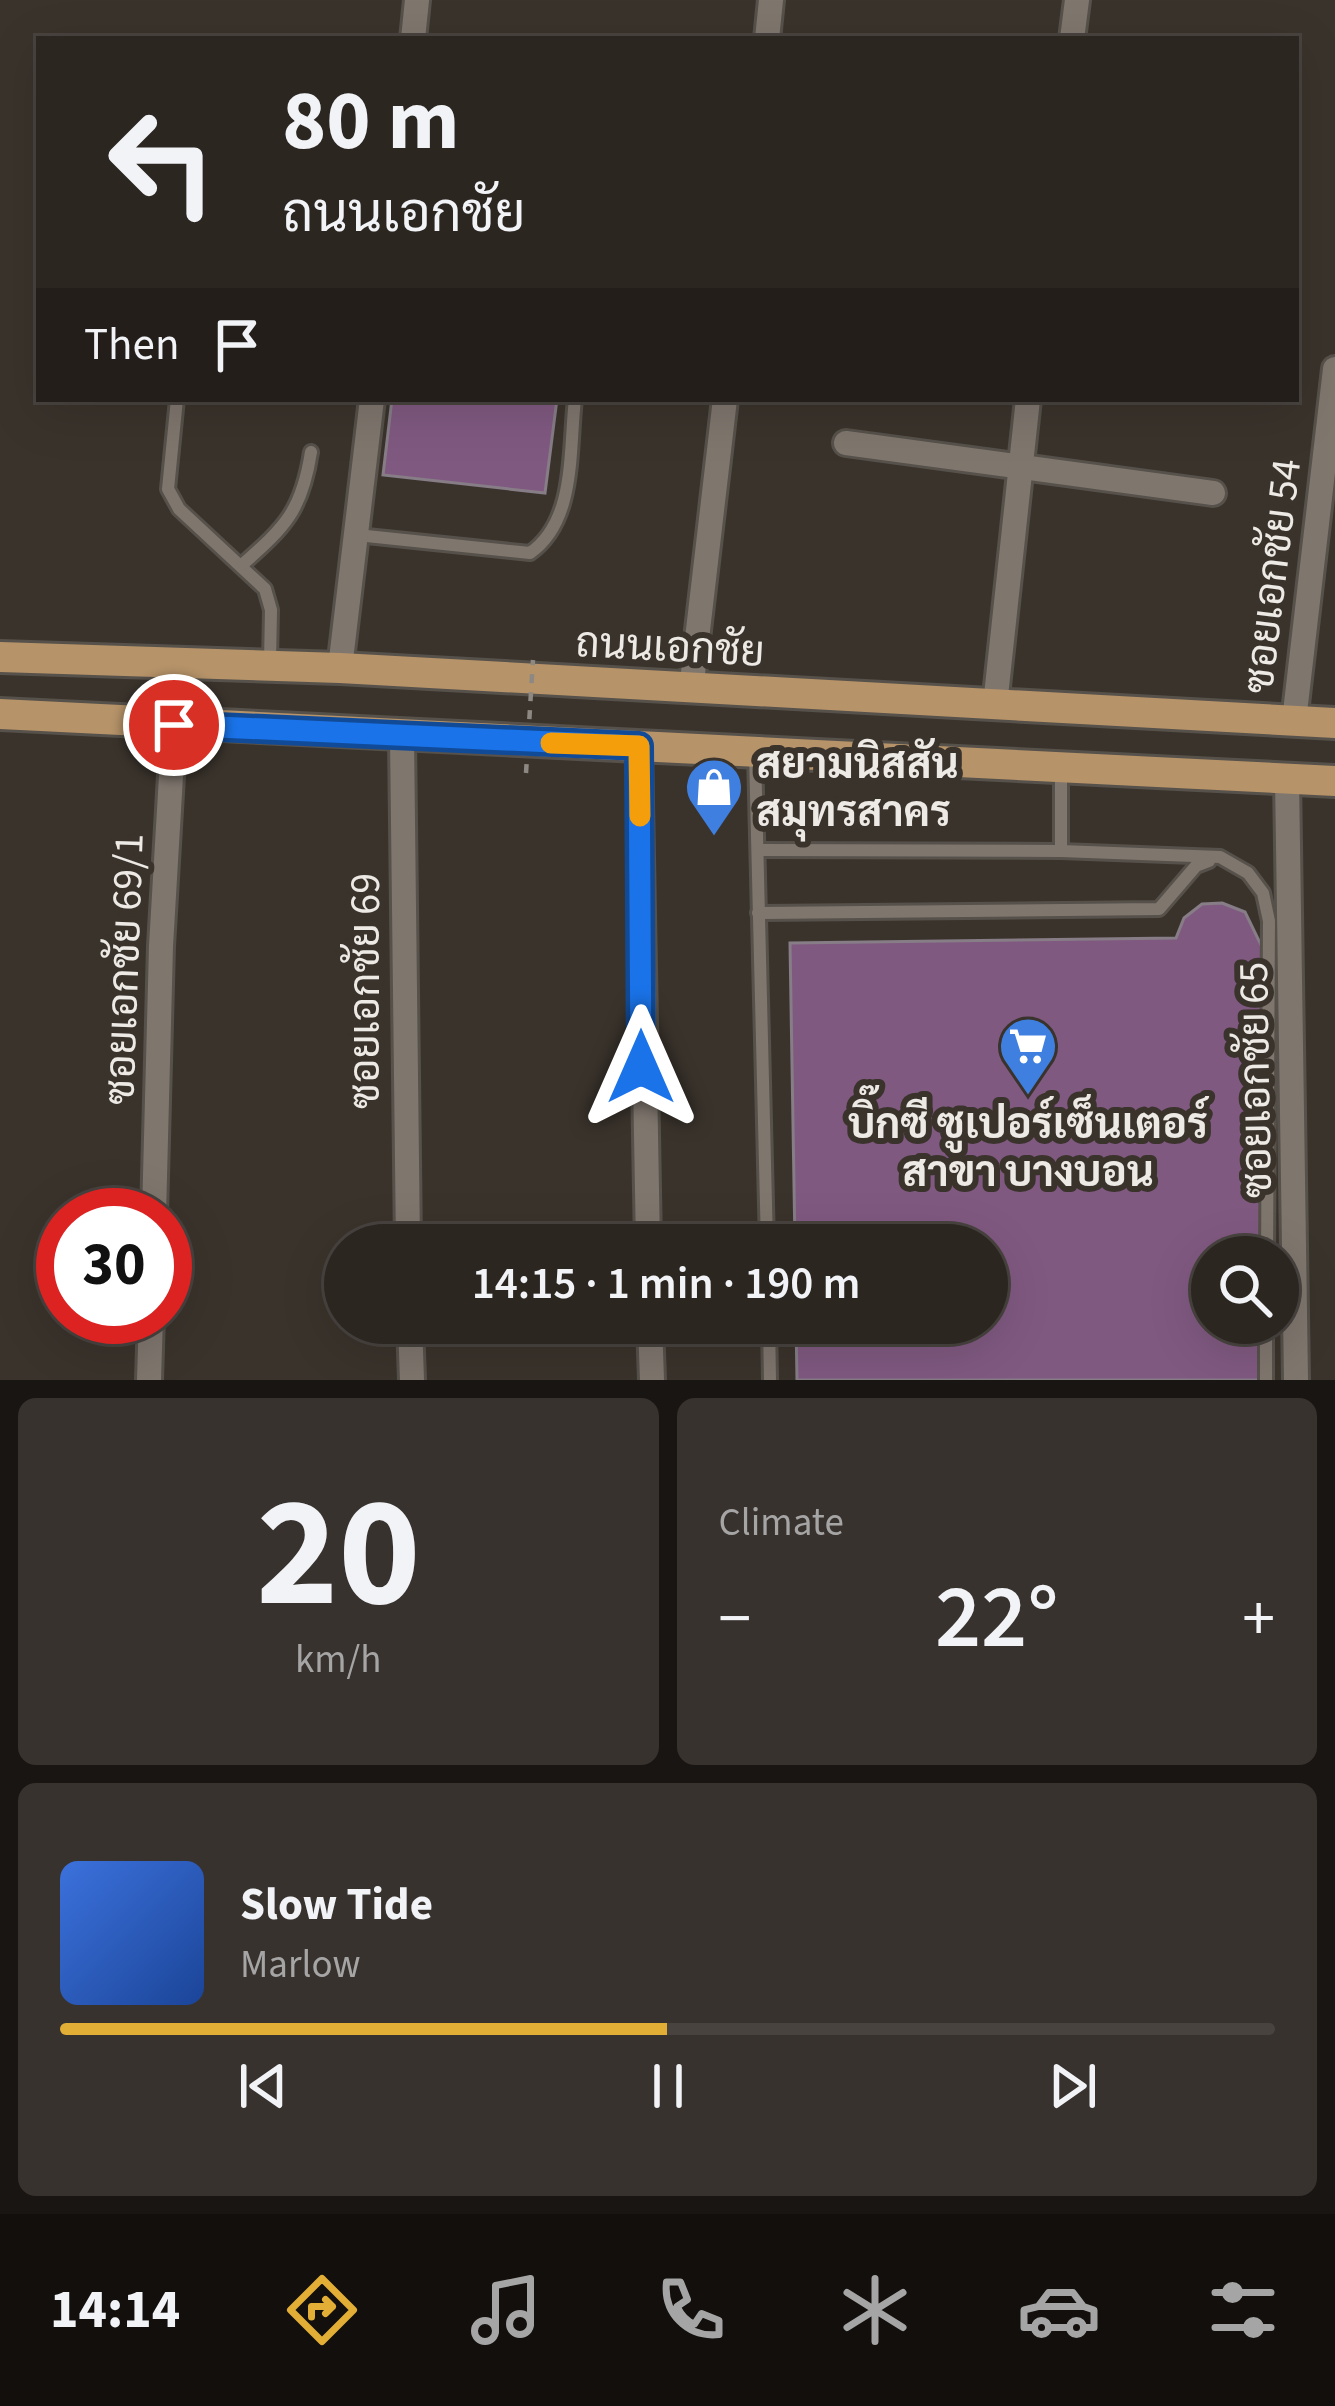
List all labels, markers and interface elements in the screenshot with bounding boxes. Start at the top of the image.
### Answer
text: 80 m [282,62,460,182]
icon: left [84,84,240,240]
text: ถนนเอกชัย [282,176,525,253]
icon: arrive [204,312,270,378]
text: Then [84,313,180,377]
street label: ซอยเอกชัย 54 [1229,455,1317,697]
street label: ถนนเอกชัย [574,613,766,683]
pin [123,674,225,776]
icon: arrive [141,692,207,758]
place label: สยามนิสสัน สมุทรสาคร [756,735,959,843]
shop icon: สยามนิสสัน สมุทรสาคร [683,756,745,838]
street label: ซอยเอกชัย 69/1 [90,832,160,1106]
street label: ซอยเอกชัย 69 [336,873,396,1109]
street label: ซอยเอกชัย 65 [1224,961,1288,1198]
position arrow [578,1004,704,1130]
supermarket icon: บิ๊กซี ซูเปอร์เซ็นเตอร์ สาขา บางบอน [997,1015,1059,1097]
place label: บิ๊กซี ซูเปอร์เซ็นเตอร์ สาขา บางบอน [848,1084,1210,1203]
speed limit sign: 30 [36,1188,192,1344]
map controls [1191,1236,1299,1344]
button: search [1191,1236,1299,1344]
text: 14:15 · 1 min · 190 m [472,1252,860,1316]
text: 20 [256,1443,421,1665]
text: Climate [719,1495,844,1551]
text: 22° [935,1554,1059,1682]
text: − [719,1572,751,1666]
text: + [1242,1572,1275,1666]
text: km/h [295,1632,382,1688]
text: Slow Tide [240,1873,433,1937]
text: Marlow [240,1937,361,1993]
icon: previous [230,2053,296,2119]
icon: pause [635,2053,701,2119]
icon: next [1040,2053,1106,2119]
icon: directions [280,2268,364,2352]
icon: music [464,2268,548,2352]
icon: phone [649,2268,733,2352]
icon: climate [833,2268,917,2352]
icon: car [1017,2268,1101,2352]
icon: filters [1201,2268,1285,2352]
text: 14:14 [50,2272,180,2349]

